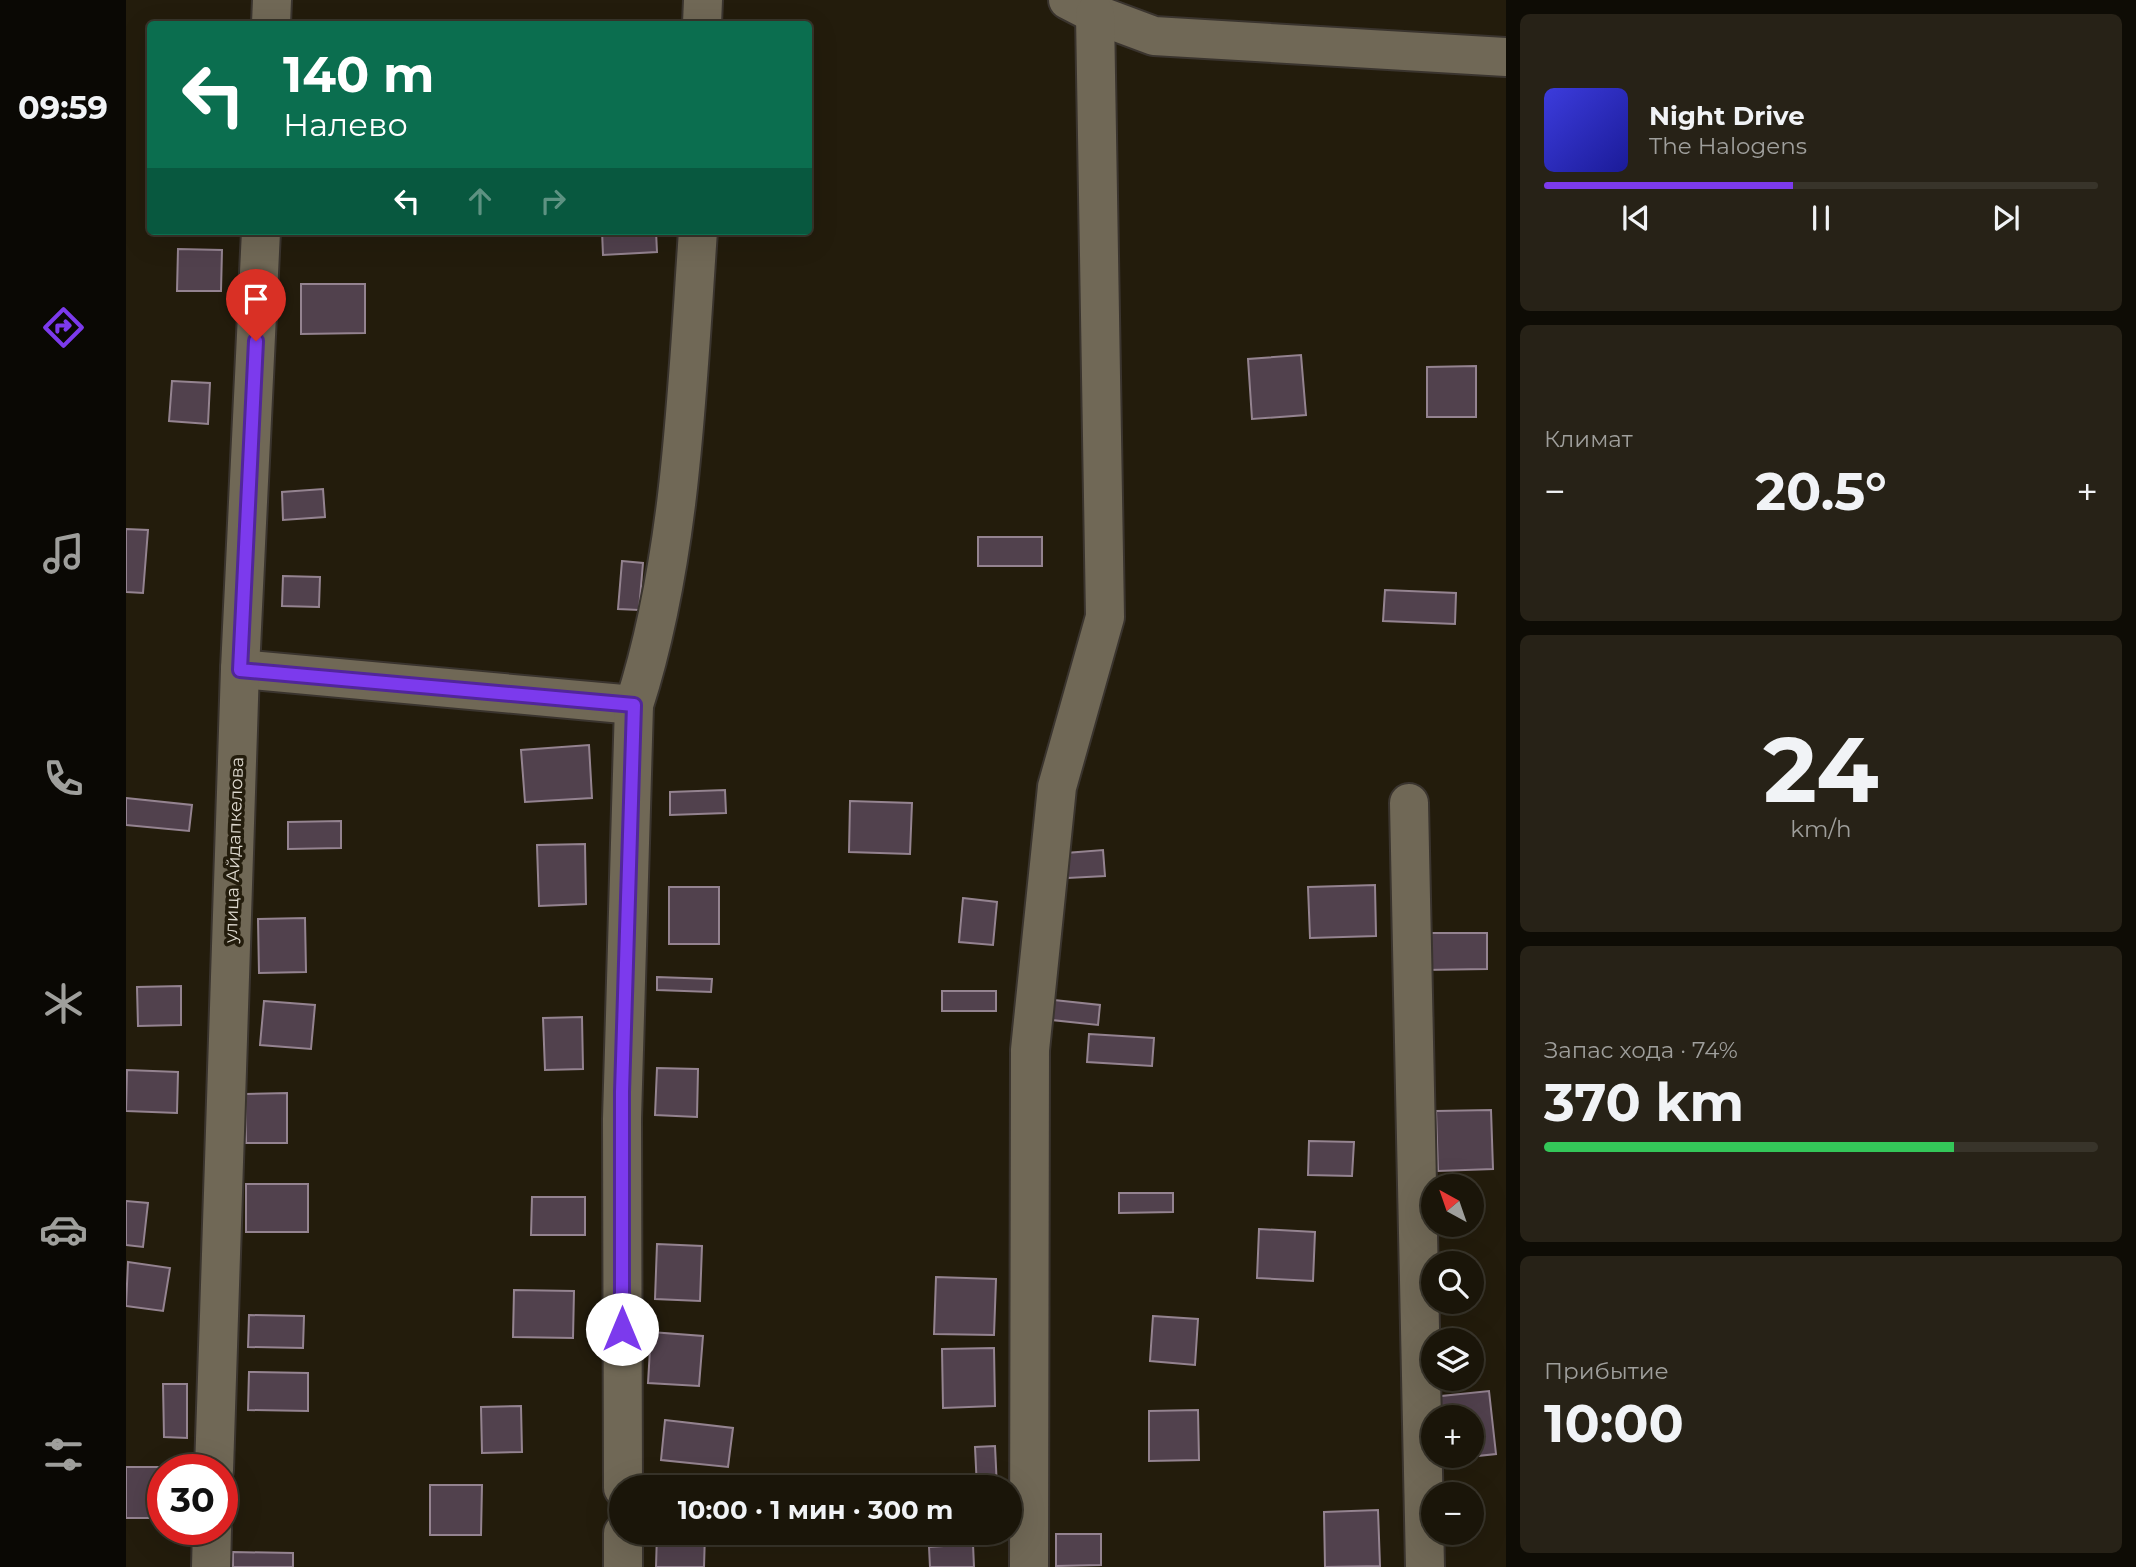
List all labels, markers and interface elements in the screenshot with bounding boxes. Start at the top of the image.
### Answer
text: 140 m [283,45,435,104]
icon: left [168,49,259,140]
text: 09:59 [18,88,108,127]
text: Night Drive [1649,100,1805,132]
text: Налево [283,105,408,144]
text: The Halogens [1649,132,1807,160]
icon: left [388,182,426,220]
icon: ahead [461,182,499,220]
icon: right [534,182,572,220]
icon: previous [1617,199,1655,237]
icon: pause [1802,199,1840,237]
icon: next [1987,199,2025,237]
pin [226,269,286,341]
icon: arrive [237,280,275,318]
icon: directions [39,303,88,352]
text: Климат [1544,425,1633,453]
text: 20.5° [1755,460,1887,523]
text: − [1544,468,1566,515]
text: + [2076,468,2098,515]
icon: music [39,529,88,578]
text: 24 [1763,714,1879,825]
icon: phone [39,754,88,803]
street label: улица Айдапкелова [220,756,248,945]
text: km/h [1790,815,1852,843]
icon: climate [39,979,88,1028]
text: Запас хода · 74% [1544,1036,1738,1064]
text: 370 km [1544,1071,1744,1134]
north arrow [1421,1174,1484,1237]
map controls [1421,1174,1484,1545]
icon: car [39,1205,88,1254]
button: search [1421,1251,1484,1314]
position arrow [585,1292,659,1366]
button: layers [1421,1328,1484,1391]
text: Прибытие [1544,1357,1669,1385]
text: 10:00 [1544,1392,1684,1455]
button: + [1421,1405,1484,1468]
icon: filters [39,1430,88,1479]
speed limit sign: 30 [147,1454,238,1545]
button: − [1421,1482,1484,1545]
text: 10:00 · 1 мин · 300 m [678,1494,953,1526]

